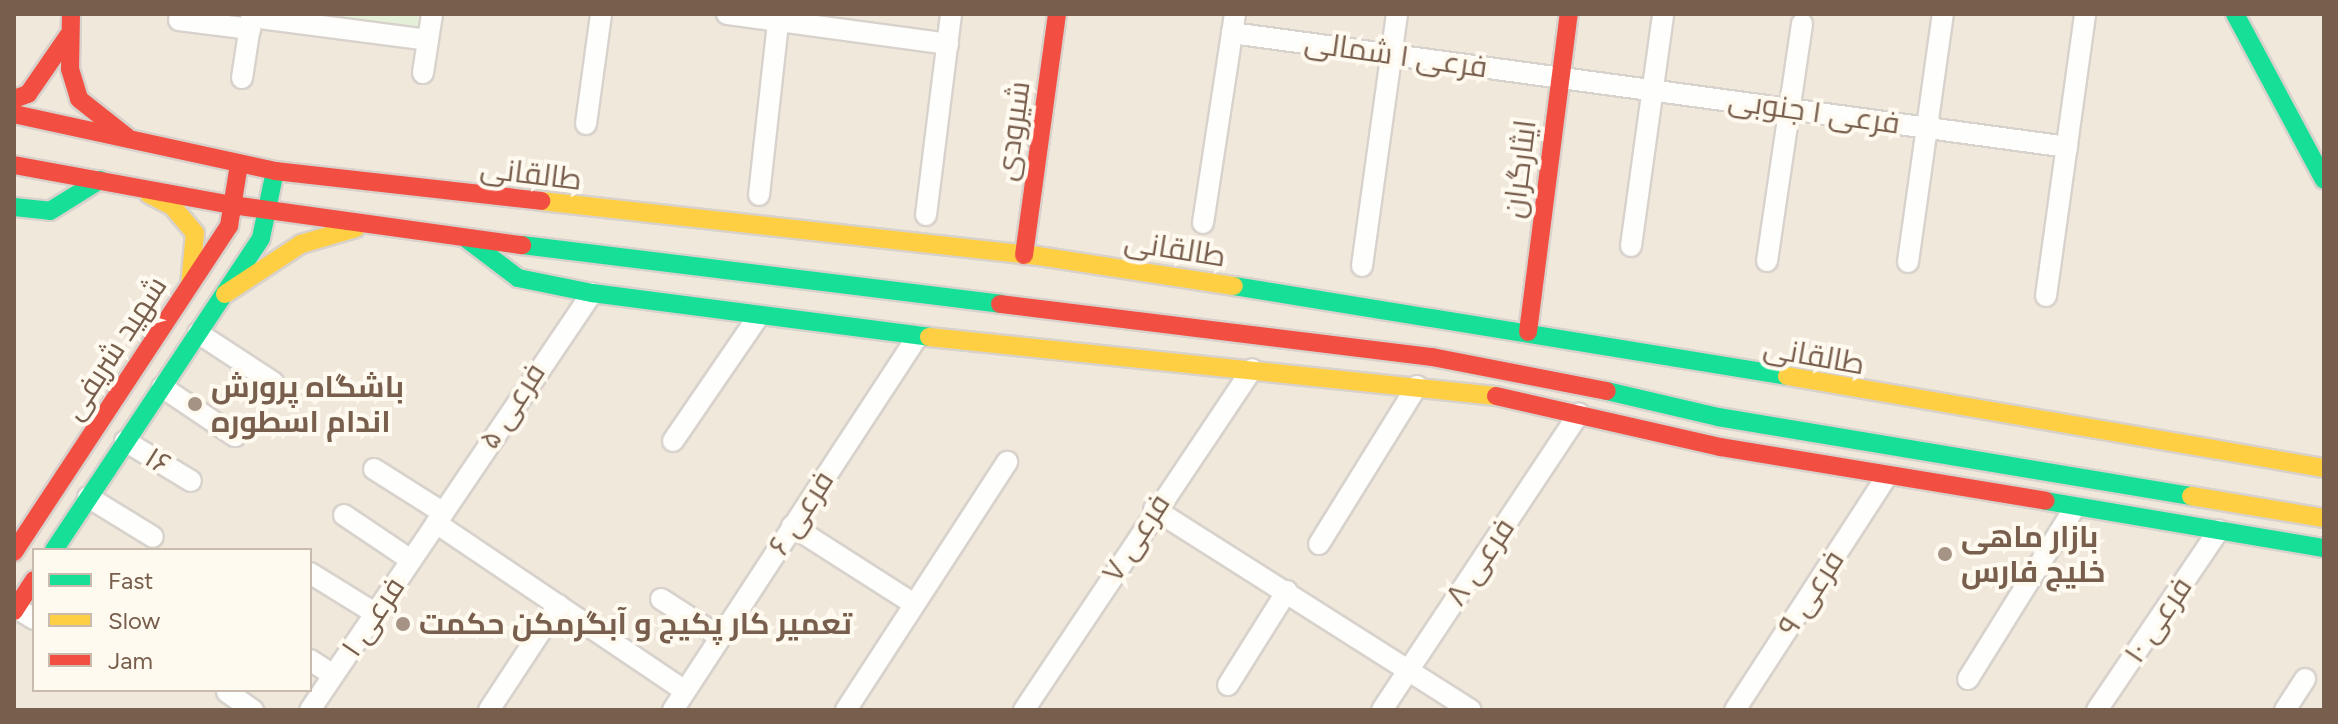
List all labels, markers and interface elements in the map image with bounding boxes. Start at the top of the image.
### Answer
street label: فرعی ۱ شمالی [1302,24,1490,86]
street label: شیرودی [988,79,1038,183]
street label: فرعی ۱ جنوبی [1726,82,1902,142]
street label: ایثارگران [1496,118,1544,220]
street label: طالقانی [478,150,584,198]
street label: طالقانی [1122,223,1228,275]
street label: شهید شریفی [55,269,175,427]
street label: طالقانی [1761,329,1867,383]
street label: فرعی ۵ [471,356,553,456]
place label: باشگاه پرورش اندام اسطوره [211,369,404,440]
marker: باشگاه پرورش اندام اسطوره [186,395,204,413]
street label: ۱۶ [138,439,178,483]
street label: فرعی ۶ [761,464,841,562]
street label: فرعی ۷ [1094,487,1178,589]
street label: فرعی ۸ [1438,511,1522,613]
place label: بازار ماهی خلیج فارس [1961,519,2105,590]
street label: فرعی ۹ [1770,544,1852,642]
marker: بازار ماهی خلیج فارس [1936,545,1954,563]
legend [32,548,312,692]
text: Fast [108,566,153,595]
street label: فرعی ۱ [333,570,413,664]
street label: فرعی ۱۰ [2116,570,2200,670]
text: Slow [108,606,160,635]
place label: تعمیر کار پکیج و آبگرمکن حکمت [419,606,852,642]
marker: تعمیر کار پکیج و آبگرمکن حکمت [394,615,412,633]
text: Jam [108,646,153,675]

